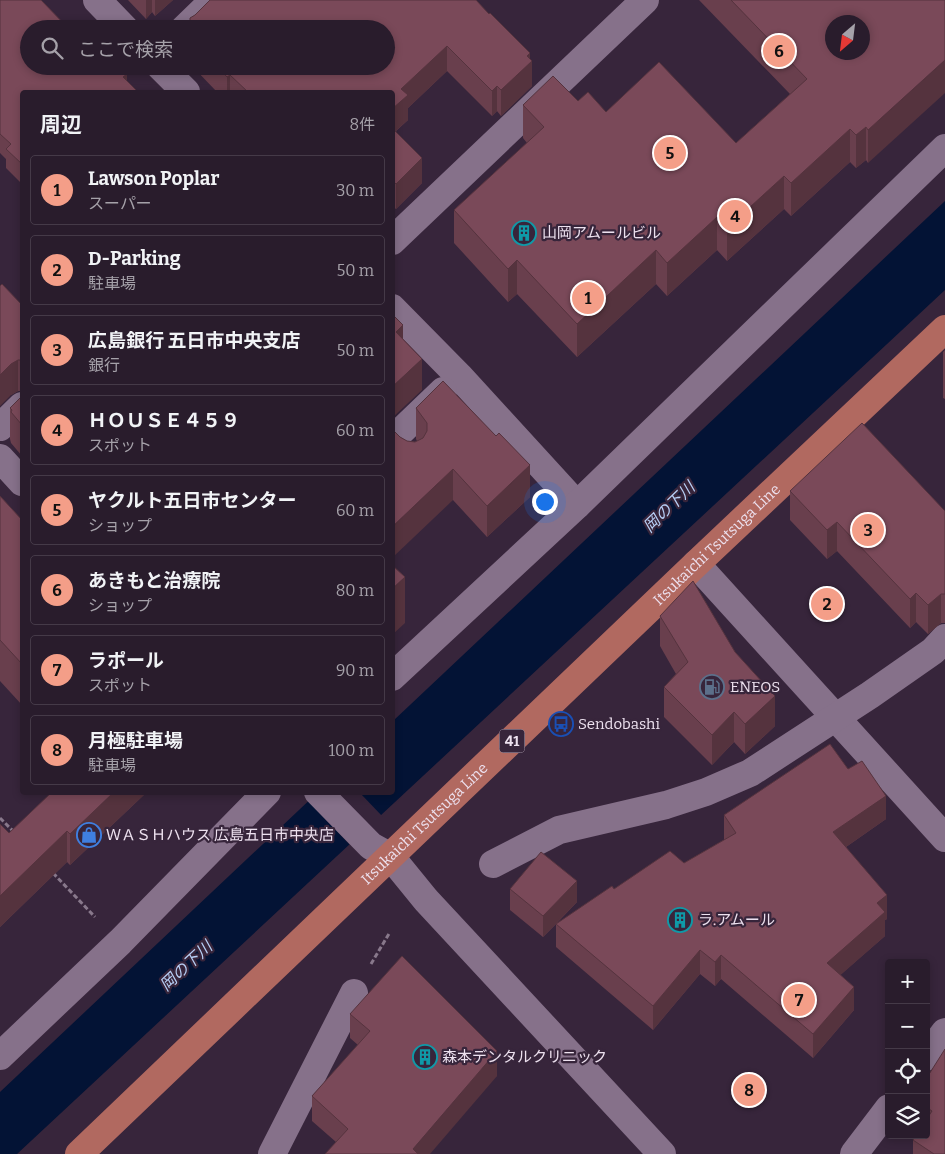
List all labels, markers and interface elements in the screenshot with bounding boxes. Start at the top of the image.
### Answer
north arrow [825,15,870,60]
search box [20,20,395,75]
pin: 6 [763,32,795,70]
icon: search [38,34,66,62]
text: ここで検索 [78,38,173,61]
text: 周辺 [40,112,82,138]
text: 8件 [349,115,375,134]
pin: 5 [654,134,686,172]
text: Lawson Poplar [88,167,219,190]
text: 1 [54,181,60,200]
text: 30 m [336,181,374,200]
text: スーパー [88,194,152,213]
pin: 4 [719,197,751,235]
building icon: 山岡アムールビル [511,220,537,246]
place label: 山岡アムールビル [542,224,661,242]
text: D-Parking [88,247,181,270]
text: 2 [52,261,62,280]
text: 50 m [337,261,374,280]
text: 駐車場 [88,274,136,293]
pin: 1 [572,279,604,317]
text: 広島銀行 五日市中央支店 [88,329,300,352]
text: 3 [52,341,62,360]
text: 50 m [337,341,374,360]
text: 銀行 [88,356,120,375]
text: ＨＯＵＳＥ４５９ [88,409,240,432]
text: 4 [52,421,62,440]
text: 60 m [336,421,374,440]
text: スポット [88,436,152,455]
water label: 岡の下川 [639,477,700,536]
street label: Itsukaichi Tsutsuga Line [649,480,784,609]
text: ヤクルト五日市センター [88,489,296,512]
your location [532,489,558,515]
text: 5 [53,501,61,520]
text: 60 m [336,501,374,520]
pin: 3 [852,511,884,549]
text: ショップ [88,516,152,535]
text: あきもと治療院 [88,569,221,592]
text: 6 [52,581,62,600]
text: 80 m [336,581,374,600]
pin: 2 [811,585,843,623]
text: ショップ [88,596,152,615]
text: ラポール [88,649,164,672]
text: 7 [53,661,61,680]
text: 90 m [336,661,374,680]
fuel station icon: ENEOS [699,674,725,700]
text: スポット [88,676,152,695]
place label: ENEOS [730,678,780,696]
bus stop icon: Sendobashi [548,711,574,737]
place label: Sendobashi [578,715,660,733]
text: 月極駐車場 [88,729,183,752]
road number: 41 [500,729,524,752]
text: 8 [52,741,62,760]
text: 100 m [329,741,374,760]
text: 駐車場 [88,756,136,775]
street label: Itsukaichi Tsutsuga Line [357,759,491,888]
shop icon: ＷＡＳＨハウス 広島五日市中央店 [76,822,102,848]
place label: ＷＡＳＨハウス 広島五日市中央店 [106,826,334,844]
building icon: ラ.アムール [667,907,693,933]
place label: ラ.アムール [698,911,775,929]
water label: 岡の下川 [156,936,217,995]
map controls [885,959,930,1139]
button: + [885,959,930,1004]
pin: 7 [783,981,815,1019]
button: − [885,1004,930,1049]
building icon: 森本デンタルクリニック [412,1044,438,1070]
place label: 森本デンタルクリニック [442,1048,607,1066]
button: locate [885,1049,930,1094]
pin: 8 [733,1071,765,1109]
button: layers [885,1094,930,1139]

